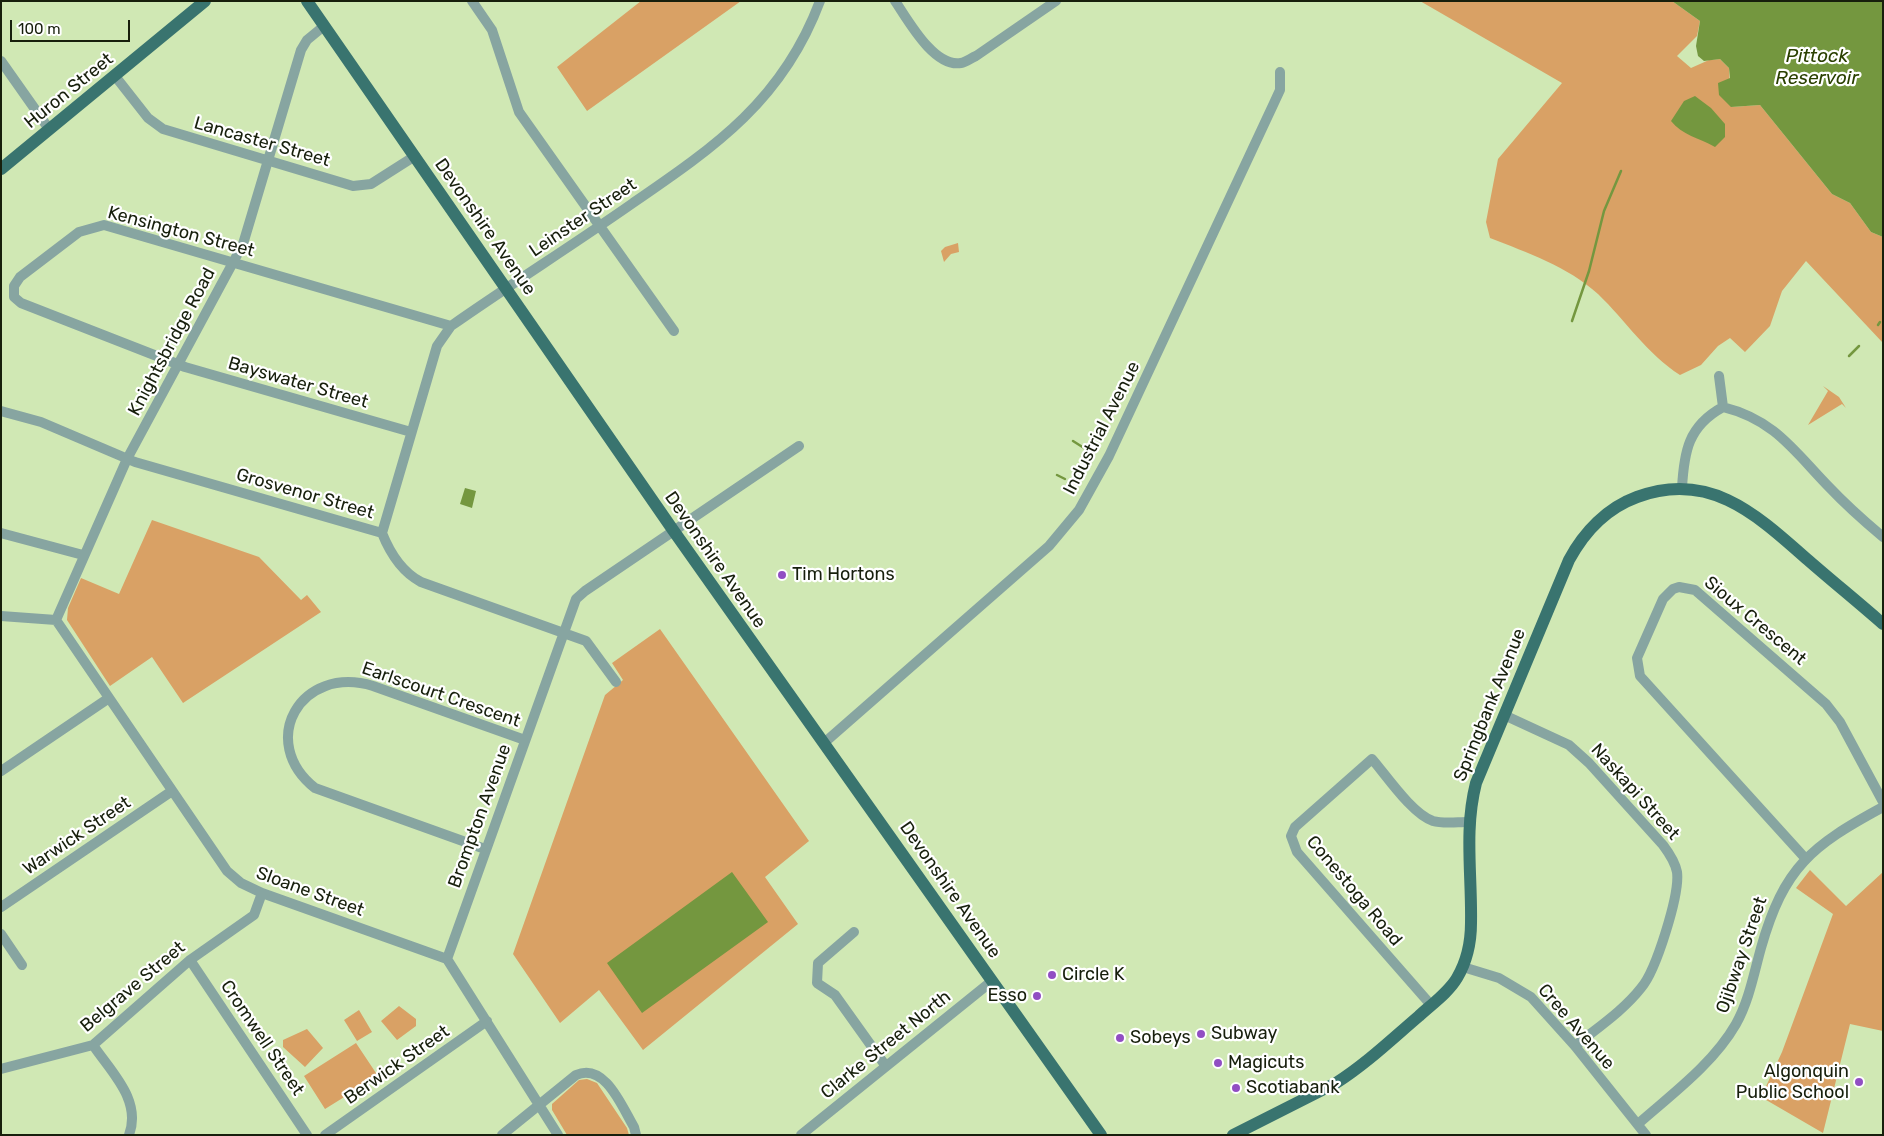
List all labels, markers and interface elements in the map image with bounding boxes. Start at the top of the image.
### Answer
scale bar [12,10,132,42]
text: 100 m [18,20,60,38]
water label: Pittock Reservoir [1775,46,1859,90]
street label: Huron Street [20,49,118,133]
street label: Lancaster Street [192,112,332,172]
street label: Devonshire Avenue [430,155,540,299]
street label: Leinster Street [525,174,641,262]
street label: Kensington Street [105,202,257,262]
street label: Knightsbridge Road [124,264,220,420]
street label: Bayswater Street [225,353,371,413]
street label: Industrial Avenue [1059,358,1145,498]
street label: Grosvenor Street [234,464,376,524]
street label: Devonshire Avenue [660,488,770,632]
place label: Tim Hortons [792,564,895,586]
marker: Tim Hortons [776,569,788,581]
street label: Sioux Crescent [1700,572,1810,670]
street label: Springbank Avenue [1449,625,1531,785]
street label: Earlscourt Crescent [359,658,523,732]
street label: Naskapi Street [1586,739,1684,845]
street label: Brompton Avenue [444,741,516,891]
street label: Warwick Street [19,792,135,880]
street label: Devonshire Avenue [895,818,1005,962]
street label: Conestoga Road [1302,831,1406,951]
street label: Sloane Street [253,862,367,922]
street label: Ojibway Street [1712,894,1772,1016]
street label: Belgrave Street [76,937,190,1037]
place label: Circle K [1062,964,1125,986]
marker: Circle K [1046,969,1058,981]
street label: Cromwell Street [215,976,309,1100]
street label: Cree Avenue [1533,980,1619,1074]
place label: Esso [987,985,1027,1007]
street label: Clarke Street North [817,986,955,1104]
marker: Esso [1031,990,1043,1002]
street label: Berwick Street [340,1021,454,1109]
place label: Subway [1211,1023,1277,1045]
place label: Sobeys [1130,1027,1191,1049]
marker: Subway [1195,1028,1207,1040]
marker: Sobeys [1114,1032,1126,1044]
place label: Magicuts [1228,1052,1304,1074]
marker: Magicuts [1212,1057,1224,1069]
place label: Algonquin Public School [1736,1061,1849,1104]
marker: Algonquin Public School [1853,1076,1865,1088]
place label: Scotiabank [1246,1077,1340,1099]
marker: Scotiabank [1230,1082,1242,1094]

